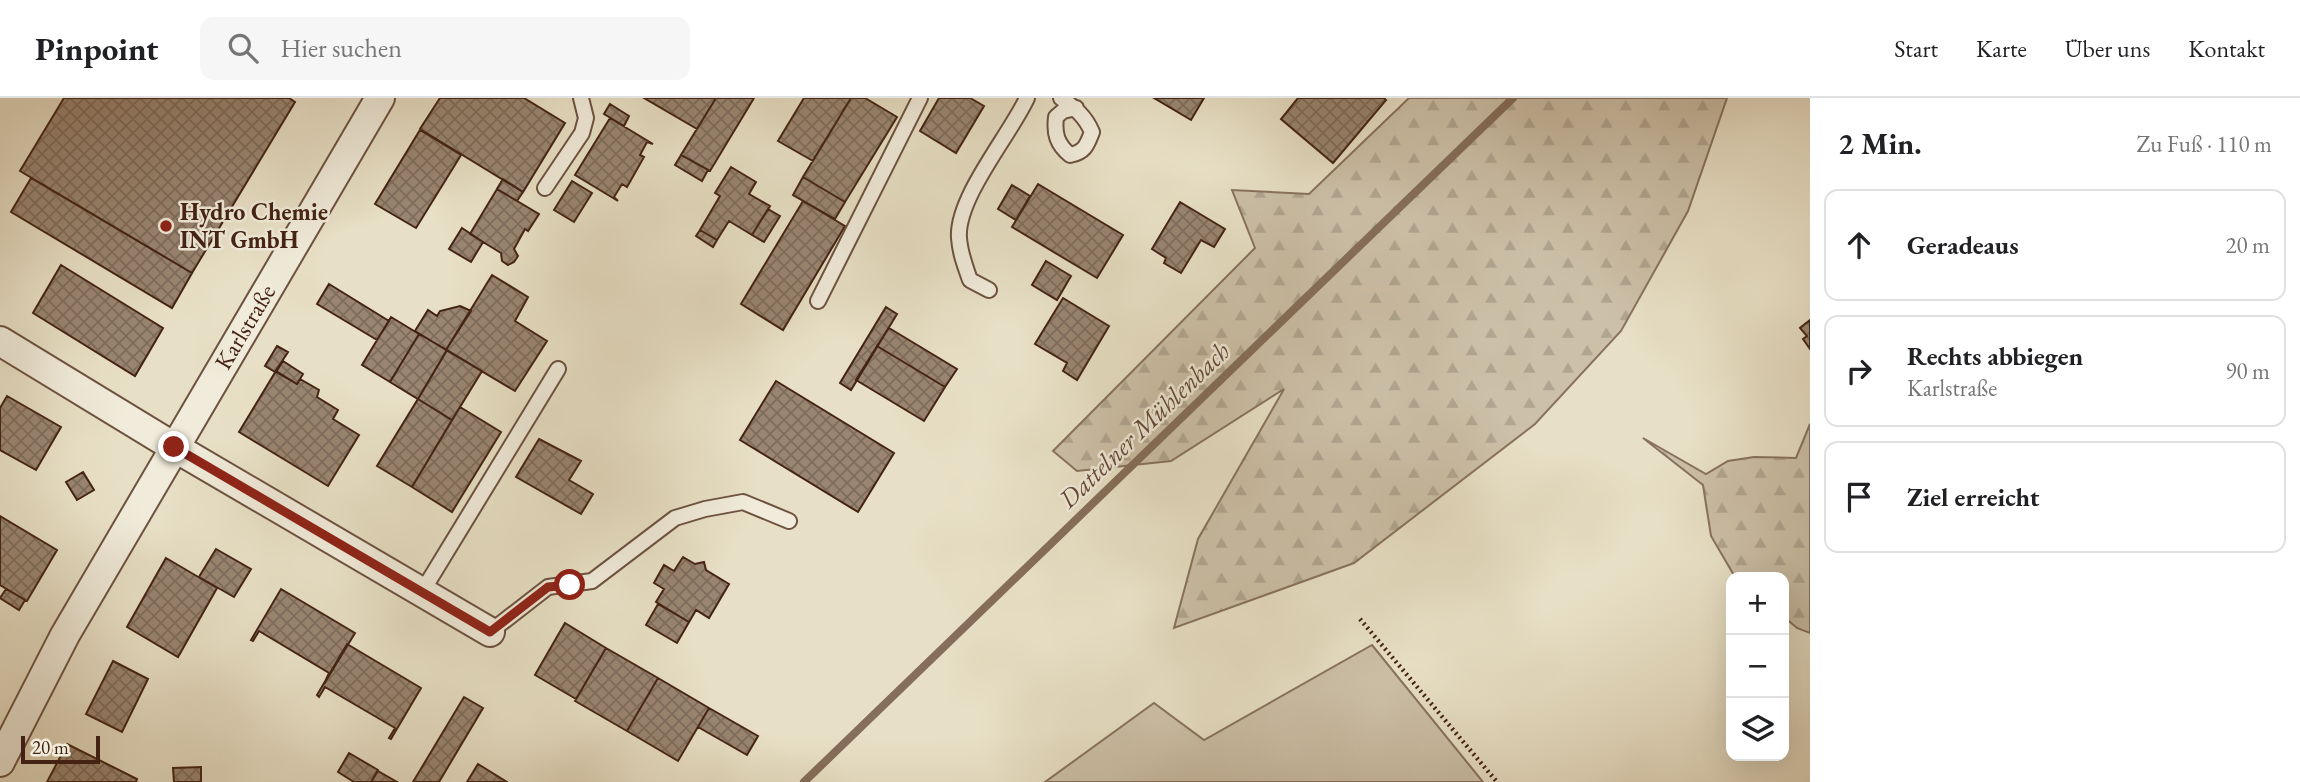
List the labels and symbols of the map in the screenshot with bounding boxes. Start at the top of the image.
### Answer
place label: Hydro Chemie INT GmbH [180,196,328,255]
marker: Hydro Chemie INT GmbH [158,218,174,234]
street label: Karlstraße [207,278,282,375]
water label: Dattelner Mühlenbach [1050,334,1237,516]
route end [158,431,189,462]
route start [554,569,585,600]
scale bar [21,733,100,765]

